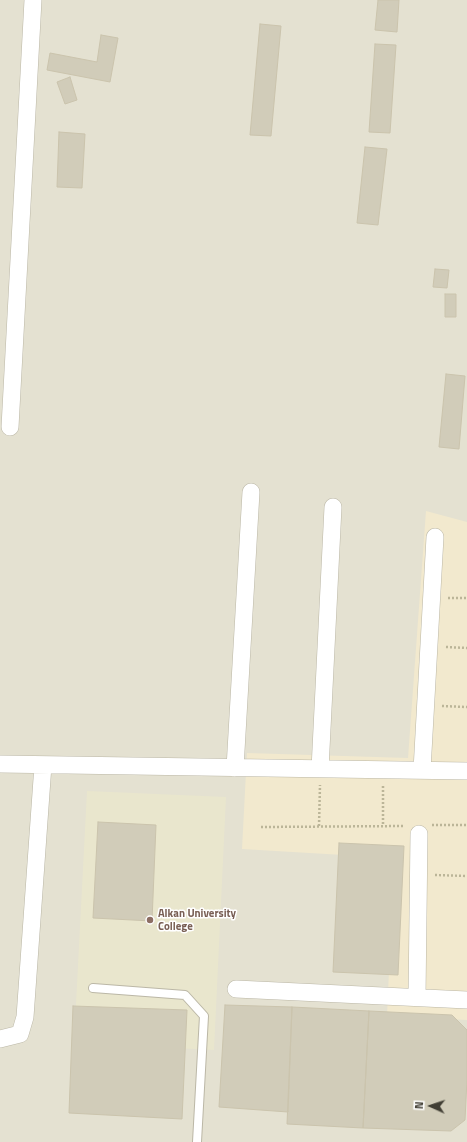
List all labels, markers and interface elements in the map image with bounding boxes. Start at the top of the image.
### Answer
place label: Alkan University College [158,907,236,933]
marker: Alkan University College [145,915,155,925]
north arrow [411,1086,451,1126]
text: N [411,1101,427,1110]

